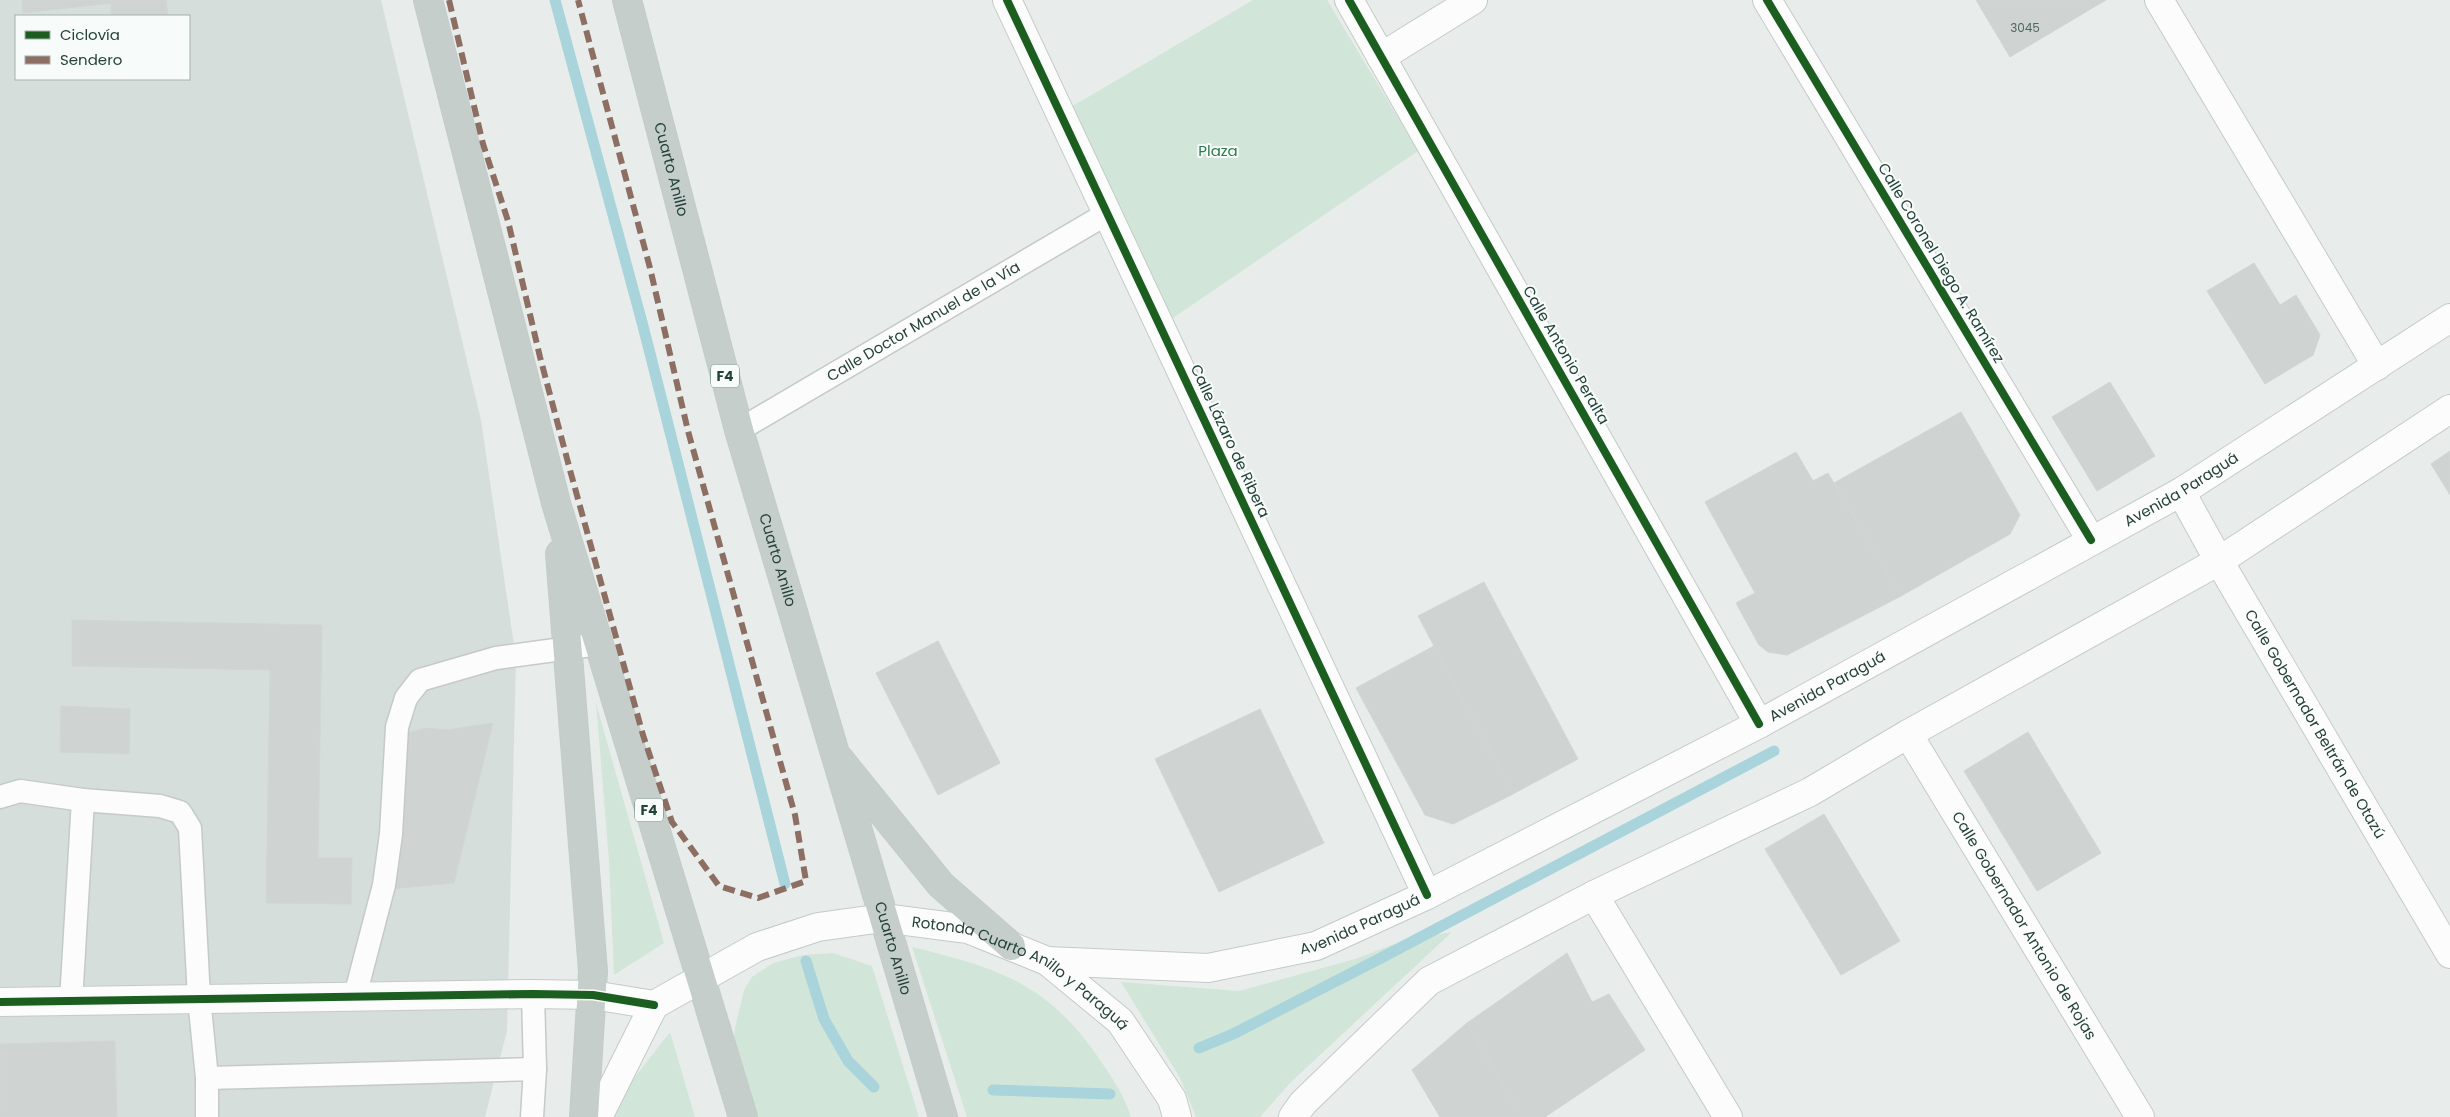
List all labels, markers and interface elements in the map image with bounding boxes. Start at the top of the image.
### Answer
legend [15,15,190,80]
house number: 3045 [2010,19,2040,36]
text: Ciclovía [60,24,120,45]
text: Sendero [60,49,122,70]
street label: Cuarto Anillo [649,120,694,219]
park label: Plaza [1198,140,1238,161]
street label: Calle Coronel Diego A. Ramírez [1873,159,2010,367]
street label: Calle Doctor Manuel de la Vía [823,256,1024,386]
street label: Calle Antonio Peralta [1518,281,1615,428]
street label: Calle Lázaro de Ribera [1186,361,1275,521]
road number: F4 [711,364,739,388]
street label: Avenida Paraguá [2120,447,2242,531]
street label: Cuarto Anillo [754,511,802,609]
street label: Calle Gobernador Beltrán de Otazú [2240,605,2391,842]
street label: Avenida Paraguá [1765,645,1889,726]
road number: F4 [635,798,663,822]
street label: Calle Gobernador Antonio de Rojas [1947,807,2102,1044]
street label: Avenida Paraguá [1298,889,1423,959]
street label: Cuarto Anillo [870,899,917,997]
street label: Rotonda Cuarto Anillo y Paraguá [911,911,1134,1034]

